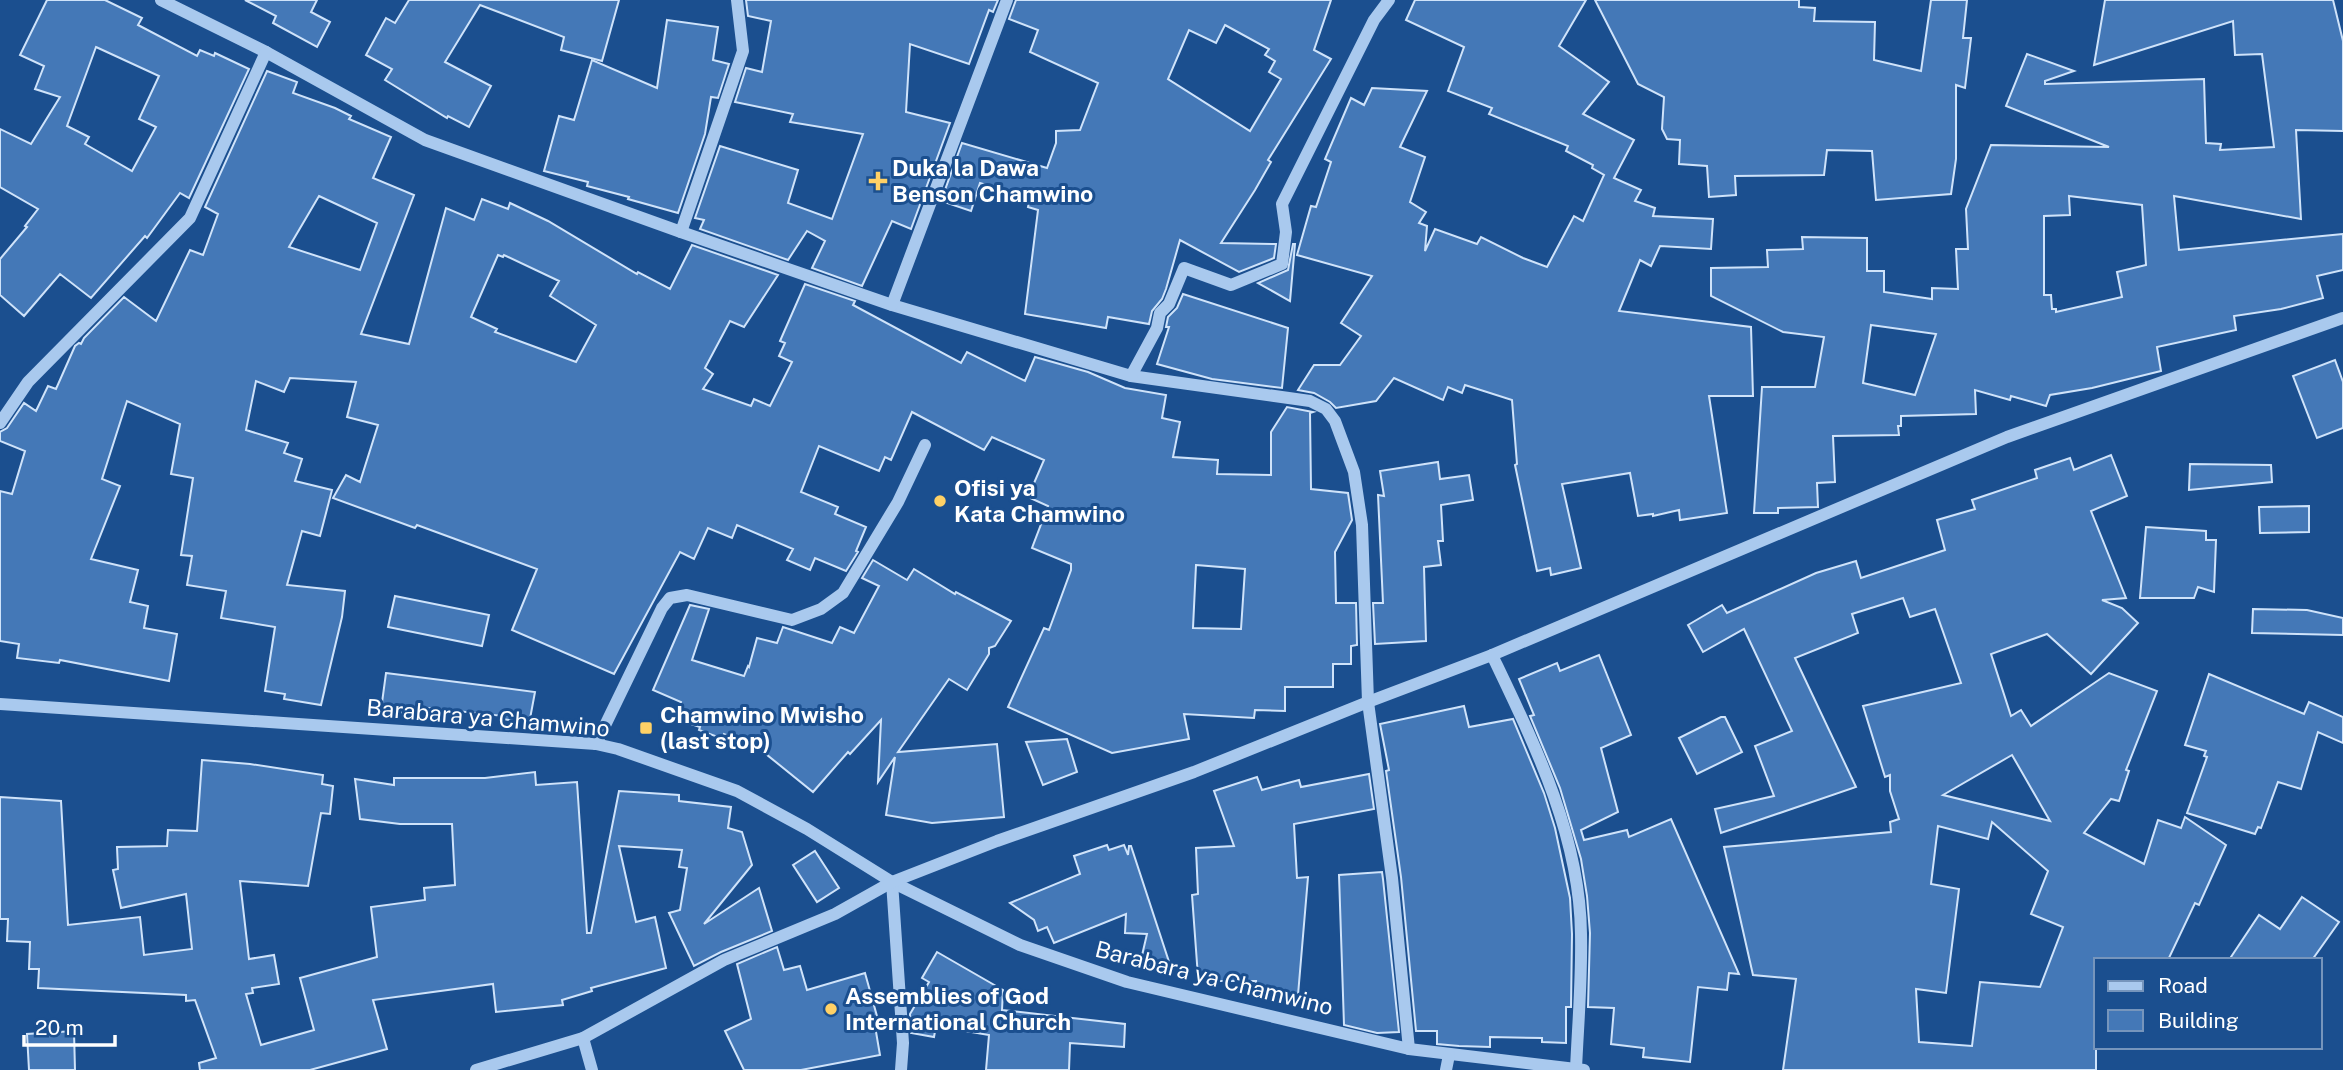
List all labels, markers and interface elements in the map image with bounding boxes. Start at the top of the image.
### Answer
place label: Duka la Dawa Benson Chamwino [892,154,1093,207]
marker: Duka la Dawa Benson Chamwino [870,173,886,189]
place label: Ofisi ya Kata Chamwino [954,474,1125,527]
marker: Ofisi ya Kata Chamwino [932,493,948,509]
street label: Barabara ya Chamwino [365,693,611,742]
place label: Chamwino Mwisho (last stop) [660,701,864,754]
marker: Chamwino Mwisho (last stop) [638,720,654,736]
street label: Barabara ya Chamwino [1092,935,1336,1020]
legend [2094,958,2322,1049]
text: Road [2158,973,2208,998]
place label: Assemblies of God International Church [845,982,1071,1035]
marker: Assemblies of God International Church [823,1001,839,1017]
scale bar [24,1004,116,1048]
text: Building [2158,1008,2239,1033]
text: 20 m [35,1015,84,1040]

